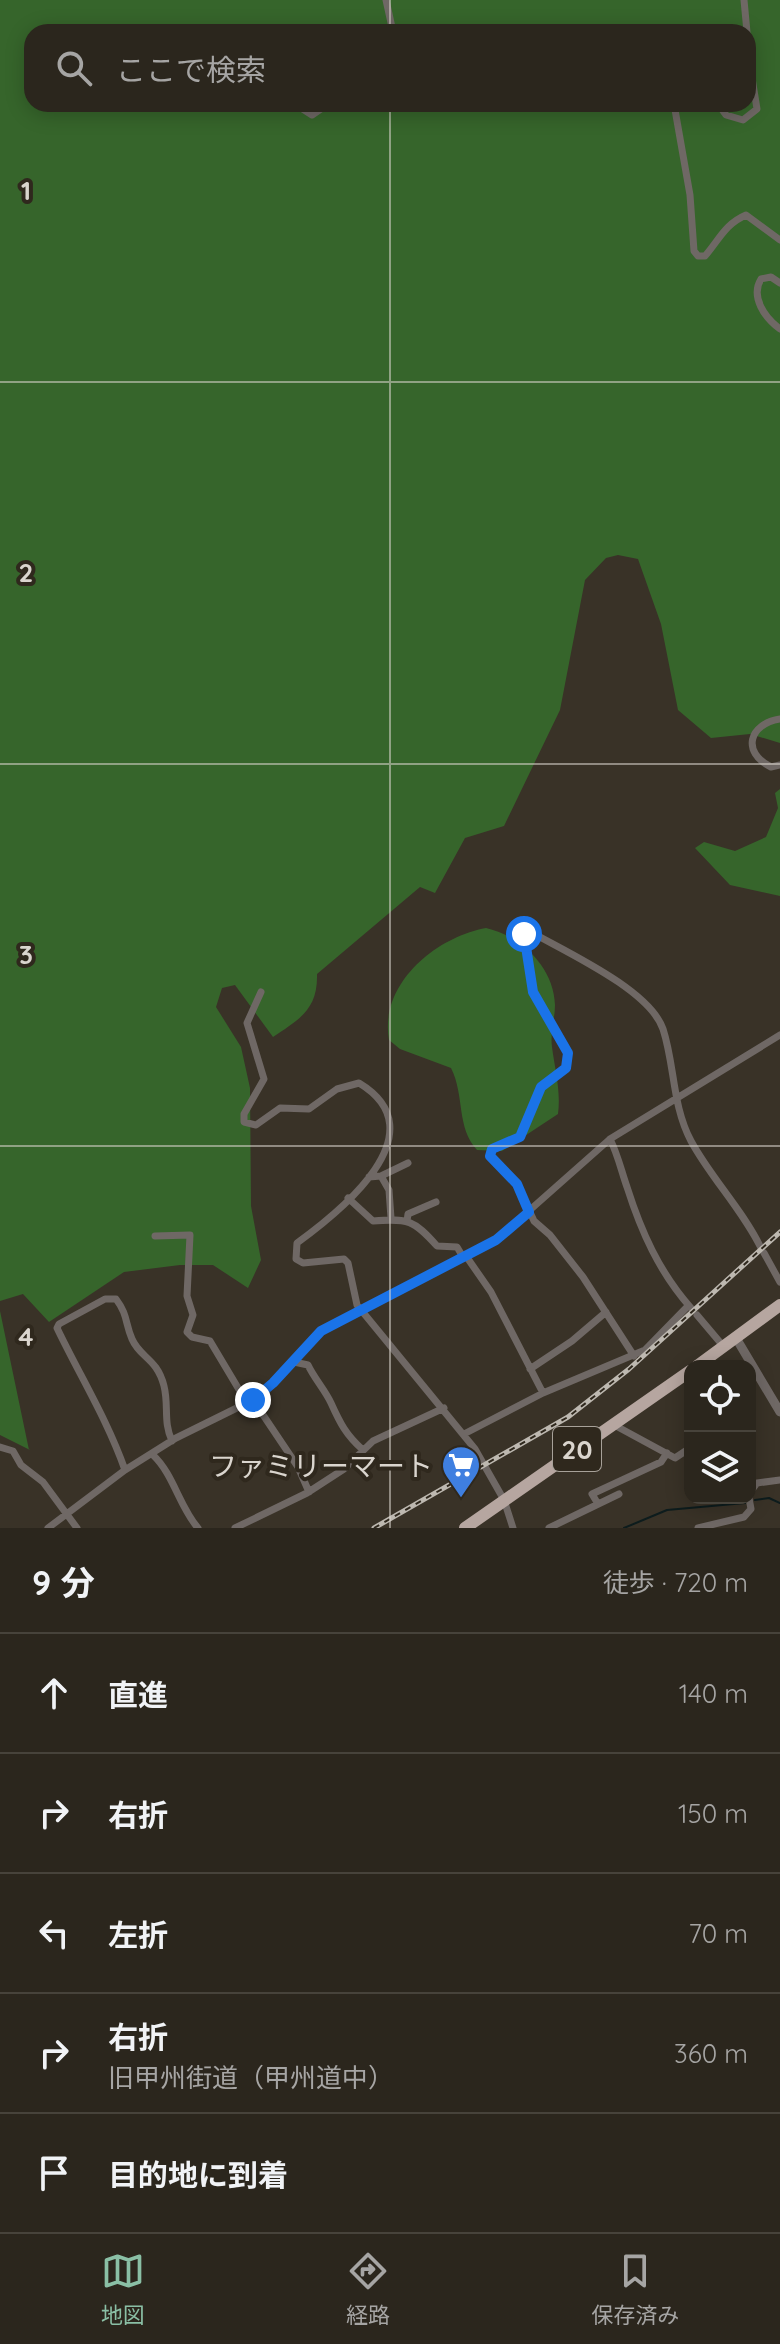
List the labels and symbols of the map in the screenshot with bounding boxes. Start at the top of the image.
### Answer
text: 1 [21,174,31,207]
text: 2 [19,556,33,589]
route start [506,916,542,952]
text: 3 [19,938,33,971]
text: 4 [18,1320,34,1353]
route end [235,1382,271,1418]
road number: 20 [553,1427,601,1471]
supermarket icon: ファミリーマート [440,1444,482,1499]
place label: ファミリーマート [209,1448,433,1483]

